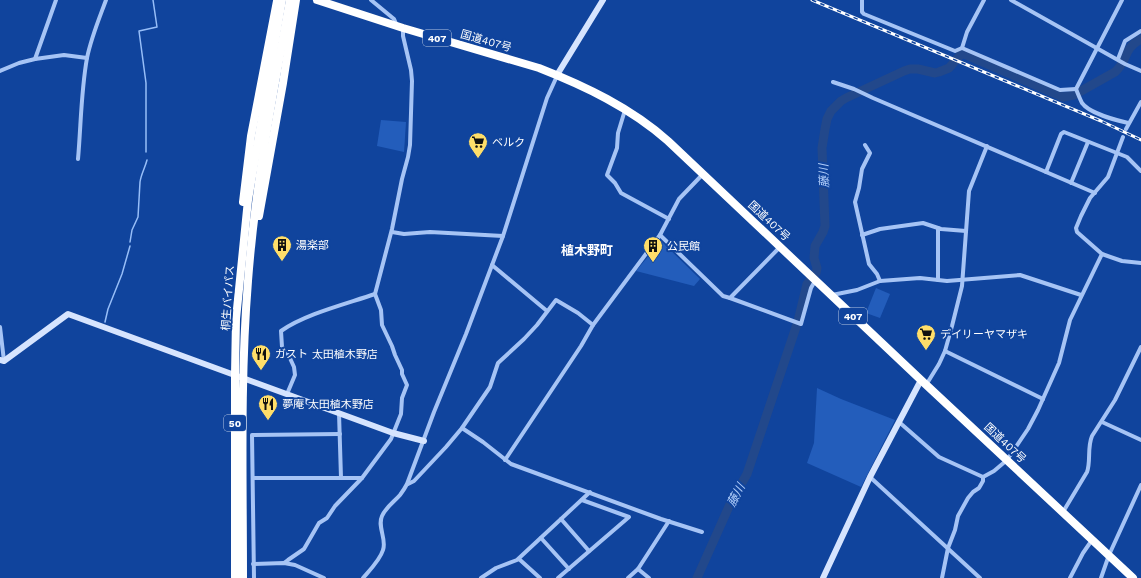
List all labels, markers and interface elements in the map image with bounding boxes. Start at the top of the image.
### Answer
street label: 国道407号 [459,28,513,54]
road number: 407 [423,30,451,46]
supermarket icon: ベルク [467,131,489,159]
place label: ベルク [492,136,525,149]
water label: 藤川 [817,162,831,188]
street label: 国道407号 [745,198,793,244]
building icon: 湯楽部 [271,234,293,262]
building icon: 公民館 [642,235,664,263]
place label: 湯楽部 [296,239,329,252]
place label: 公民館 [667,240,700,253]
district label: 植木野町 [561,243,613,258]
street label: 桐生バイパス [219,265,237,331]
road number: 407 [839,308,867,324]
supermarket icon: デイリーヤマザキ [915,323,937,351]
place label: デイリーヤマザキ [940,328,1028,341]
restaurant icon: ガスト 太田植木野店 [250,343,272,371]
place label: ガスト 太田植木野店 [275,348,378,361]
restaurant icon: 夢庵 太田植木野店 [257,393,279,421]
place label: 夢庵 太田植木野店 [282,398,374,411]
road number: 50 [224,415,246,431]
street label: 国道407号 [981,420,1029,466]
water label: 藤川 [724,479,749,509]

